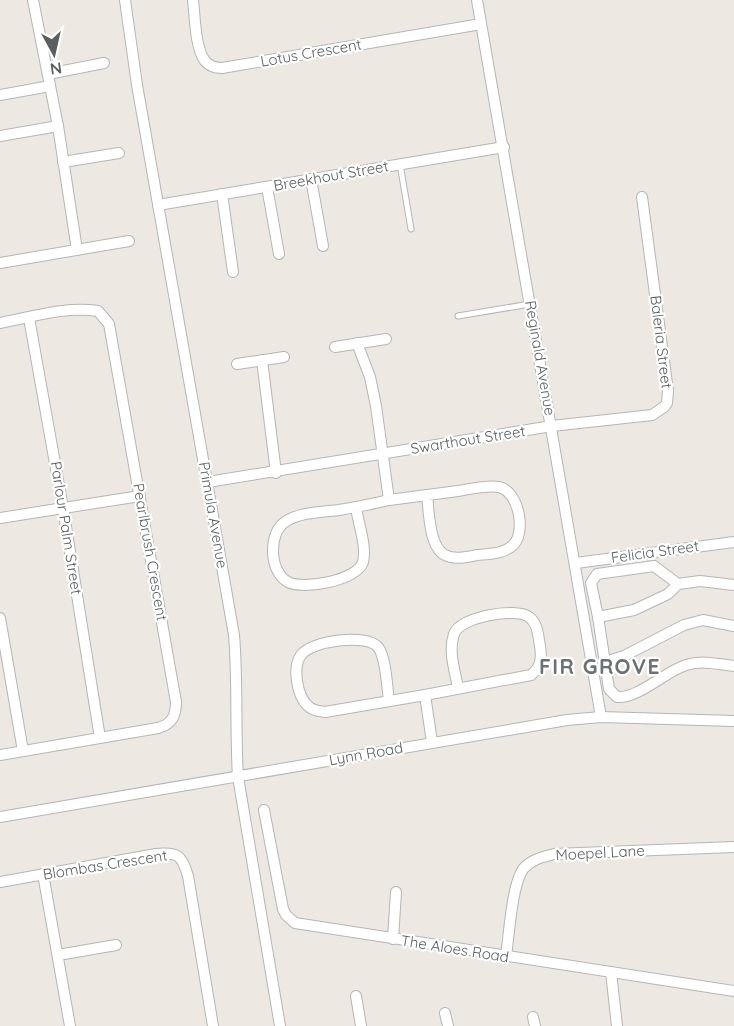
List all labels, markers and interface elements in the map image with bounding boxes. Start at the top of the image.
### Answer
north arrow [24,24,84,84]
street label: Lotus Crescent [259,34,363,71]
text: N [49,58,63,80]
street label: Breekhout Street [272,156,390,195]
street label: Baleria Street [646,294,677,390]
street label: Reginald Avenue [521,299,560,417]
street label: Swarthout Street [409,421,527,458]
street label: Parlour Palm Street [47,460,86,596]
street label: Primula Avenue [195,460,232,570]
street label: Pearlbrush Crescent [129,482,172,622]
street label: Felicia Street [610,536,700,567]
district label: FIR GROVE [539,653,661,679]
street label: Lynn Road [327,738,404,769]
street label: Moepel Lane [555,841,645,864]
street label: Blombas Crescent [41,845,169,884]
street label: The Aloes Road [400,931,510,966]

